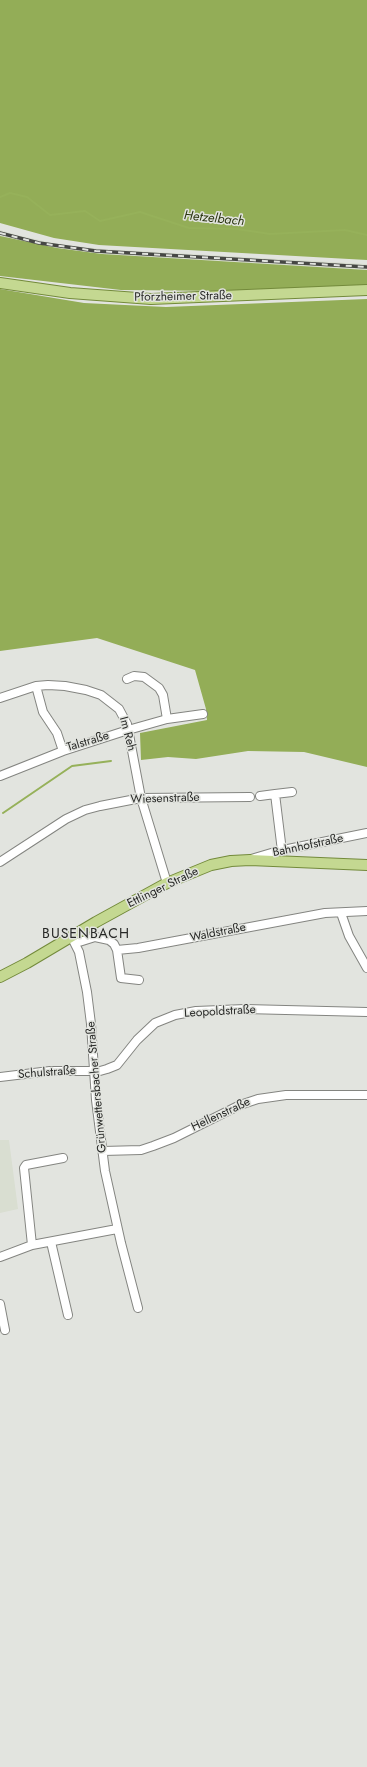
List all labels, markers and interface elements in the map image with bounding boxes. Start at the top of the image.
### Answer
water label: Hetzelbach [183,208,245,230]
street label: Pforzheimer Straße [134,289,232,305]
street label: Im Reh [116,715,138,753]
street label: Talstraße [65,729,111,755]
street label: Wiesenstraße [130,791,200,807]
street label: Bahnhofstraße [271,831,345,861]
street label: Ettlinger Straße [125,865,201,911]
street label: Waldstraße [189,921,247,945]
district label: BUSENBACH [42,927,130,943]
street label: Leopoldstraße [184,1003,256,1021]
street label: Grünwettersbacher Straße [84,1021,110,1153]
street label: Schulstraße [17,1064,77,1082]
street label: Hellenstraße [189,1095,253,1135]

